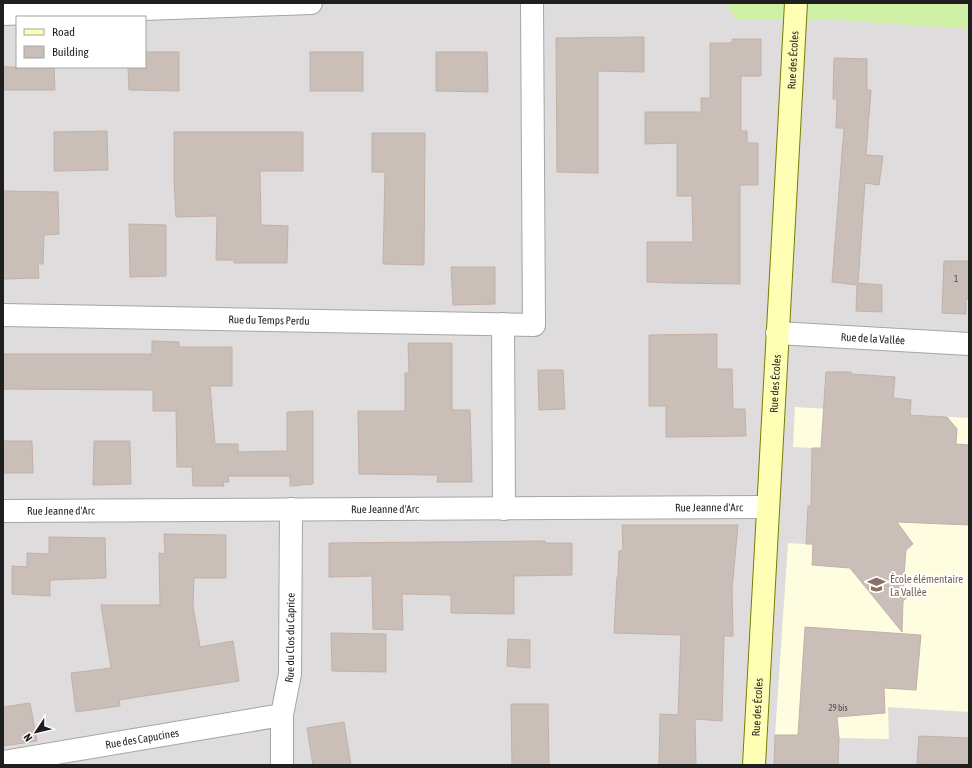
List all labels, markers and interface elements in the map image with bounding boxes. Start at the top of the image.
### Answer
legend [16,16,146,68]
text: Road [52,25,75,39]
street label: Rue des Écoles [785,30,800,90]
text: Building [52,45,90,59]
house number: 1 [954,274,958,284]
street label: Rue du Temps Perdu [228,313,310,327]
street label: Rue de la Vallée [840,331,905,346]
street label: Rue des Écoles [767,354,783,413]
street label: Rue Jeanne d'Arc [675,501,744,513]
street label: Rue Jeanne d'Arc [351,503,420,515]
street label: Rue Jeanne d'Arc [27,505,96,517]
place label: École élémentaire La Vallée [890,573,963,598]
school or university icon: École élémentaire La Vallée [867,575,887,595]
street label: Rue du Clos du Caprice [282,593,296,684]
street label: Rue des Écoles [750,677,765,737]
house number: 29 bis [828,703,848,713]
north arrow [16,712,56,752]
street label: Rue des Capucines [104,726,180,751]
text: N [21,732,35,744]

